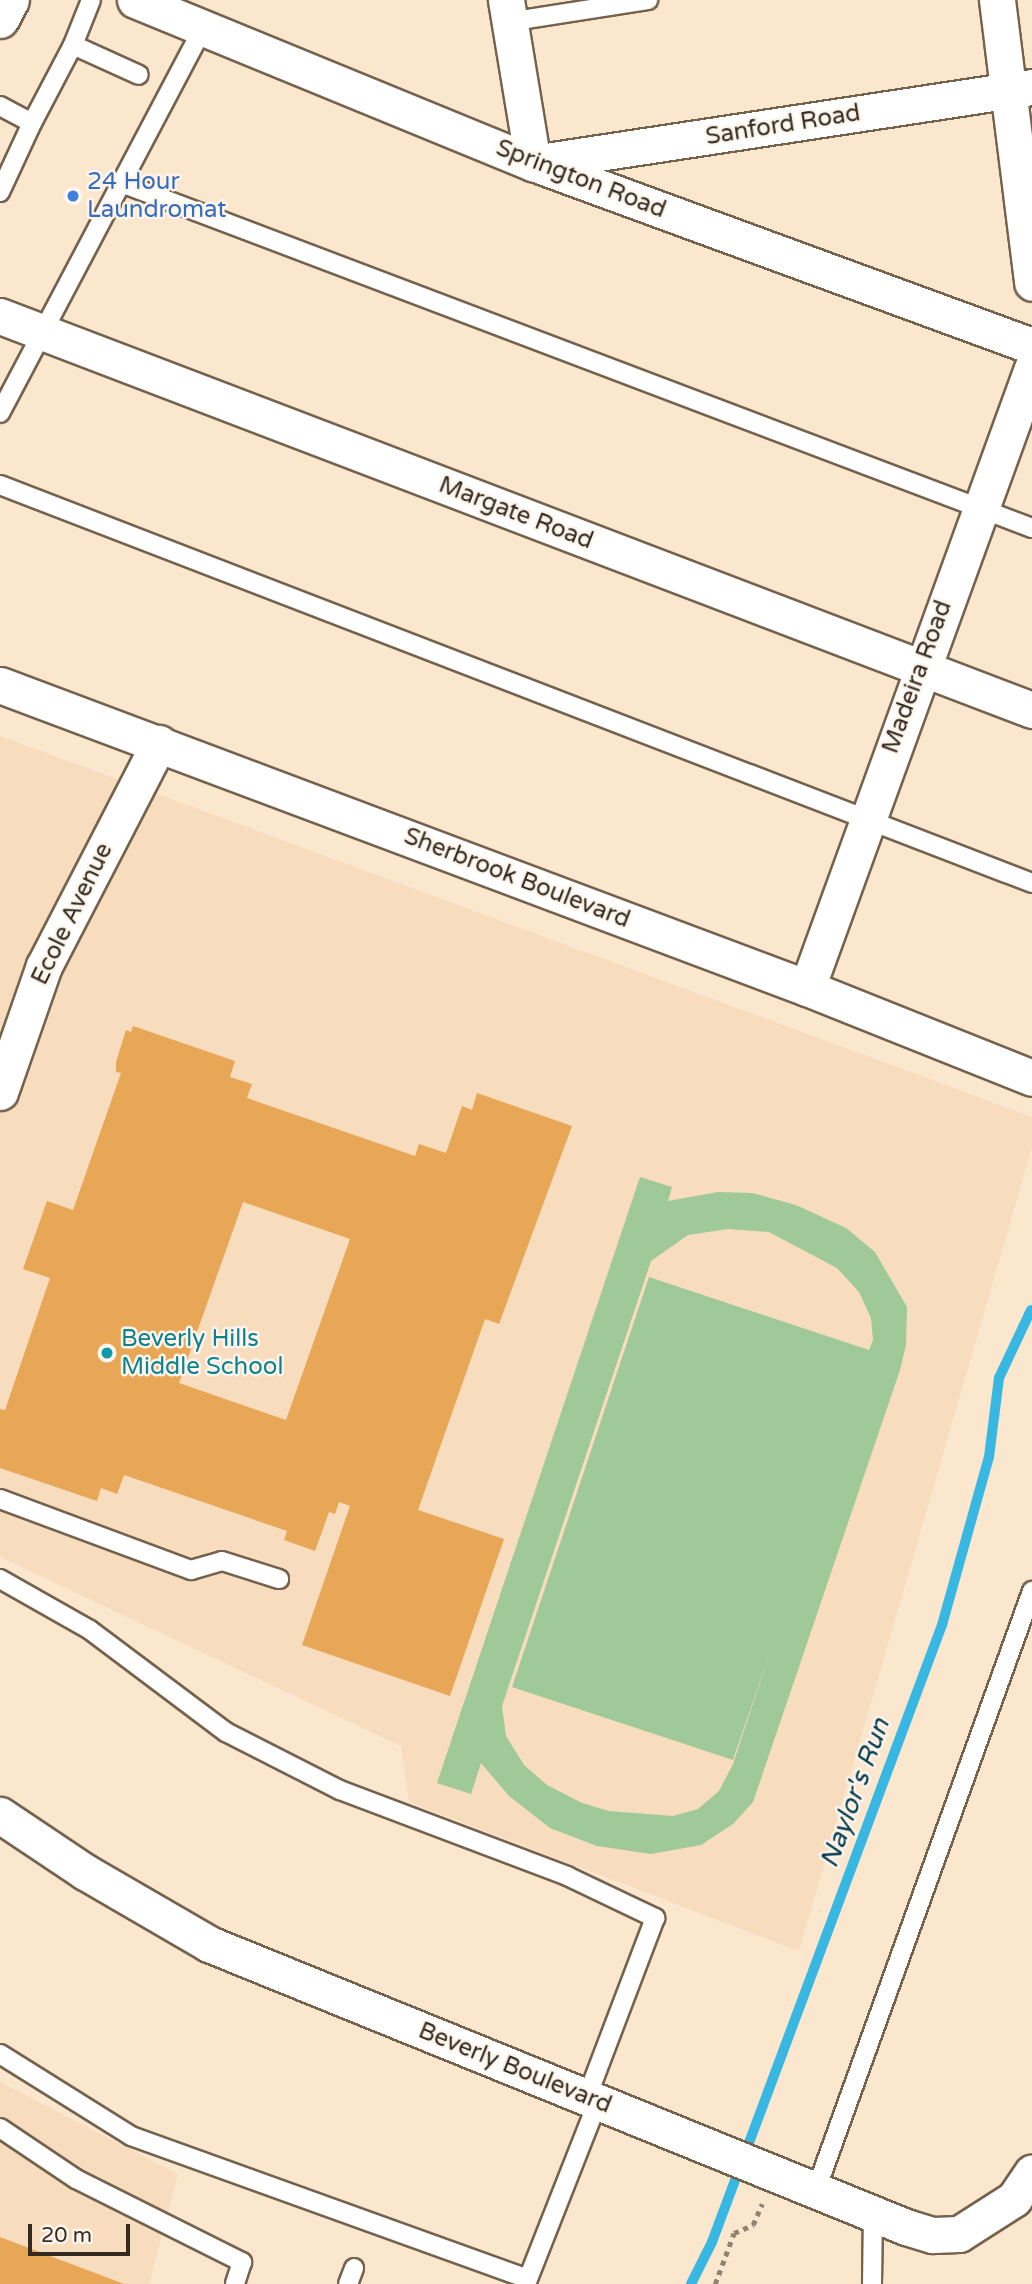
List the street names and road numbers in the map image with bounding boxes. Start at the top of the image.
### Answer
street label: Sanford Road [704,99,862,151]
street label: Springton Road [492,133,670,225]
street label: Margate Road [435,470,597,556]
street label: Madeira Road [876,597,958,757]
street label: Sherbrook Boulevard [400,822,634,934]
street label: Ecole Avenue [25,838,119,990]
street label: Beverly Boulevard [414,2016,616,2120]

